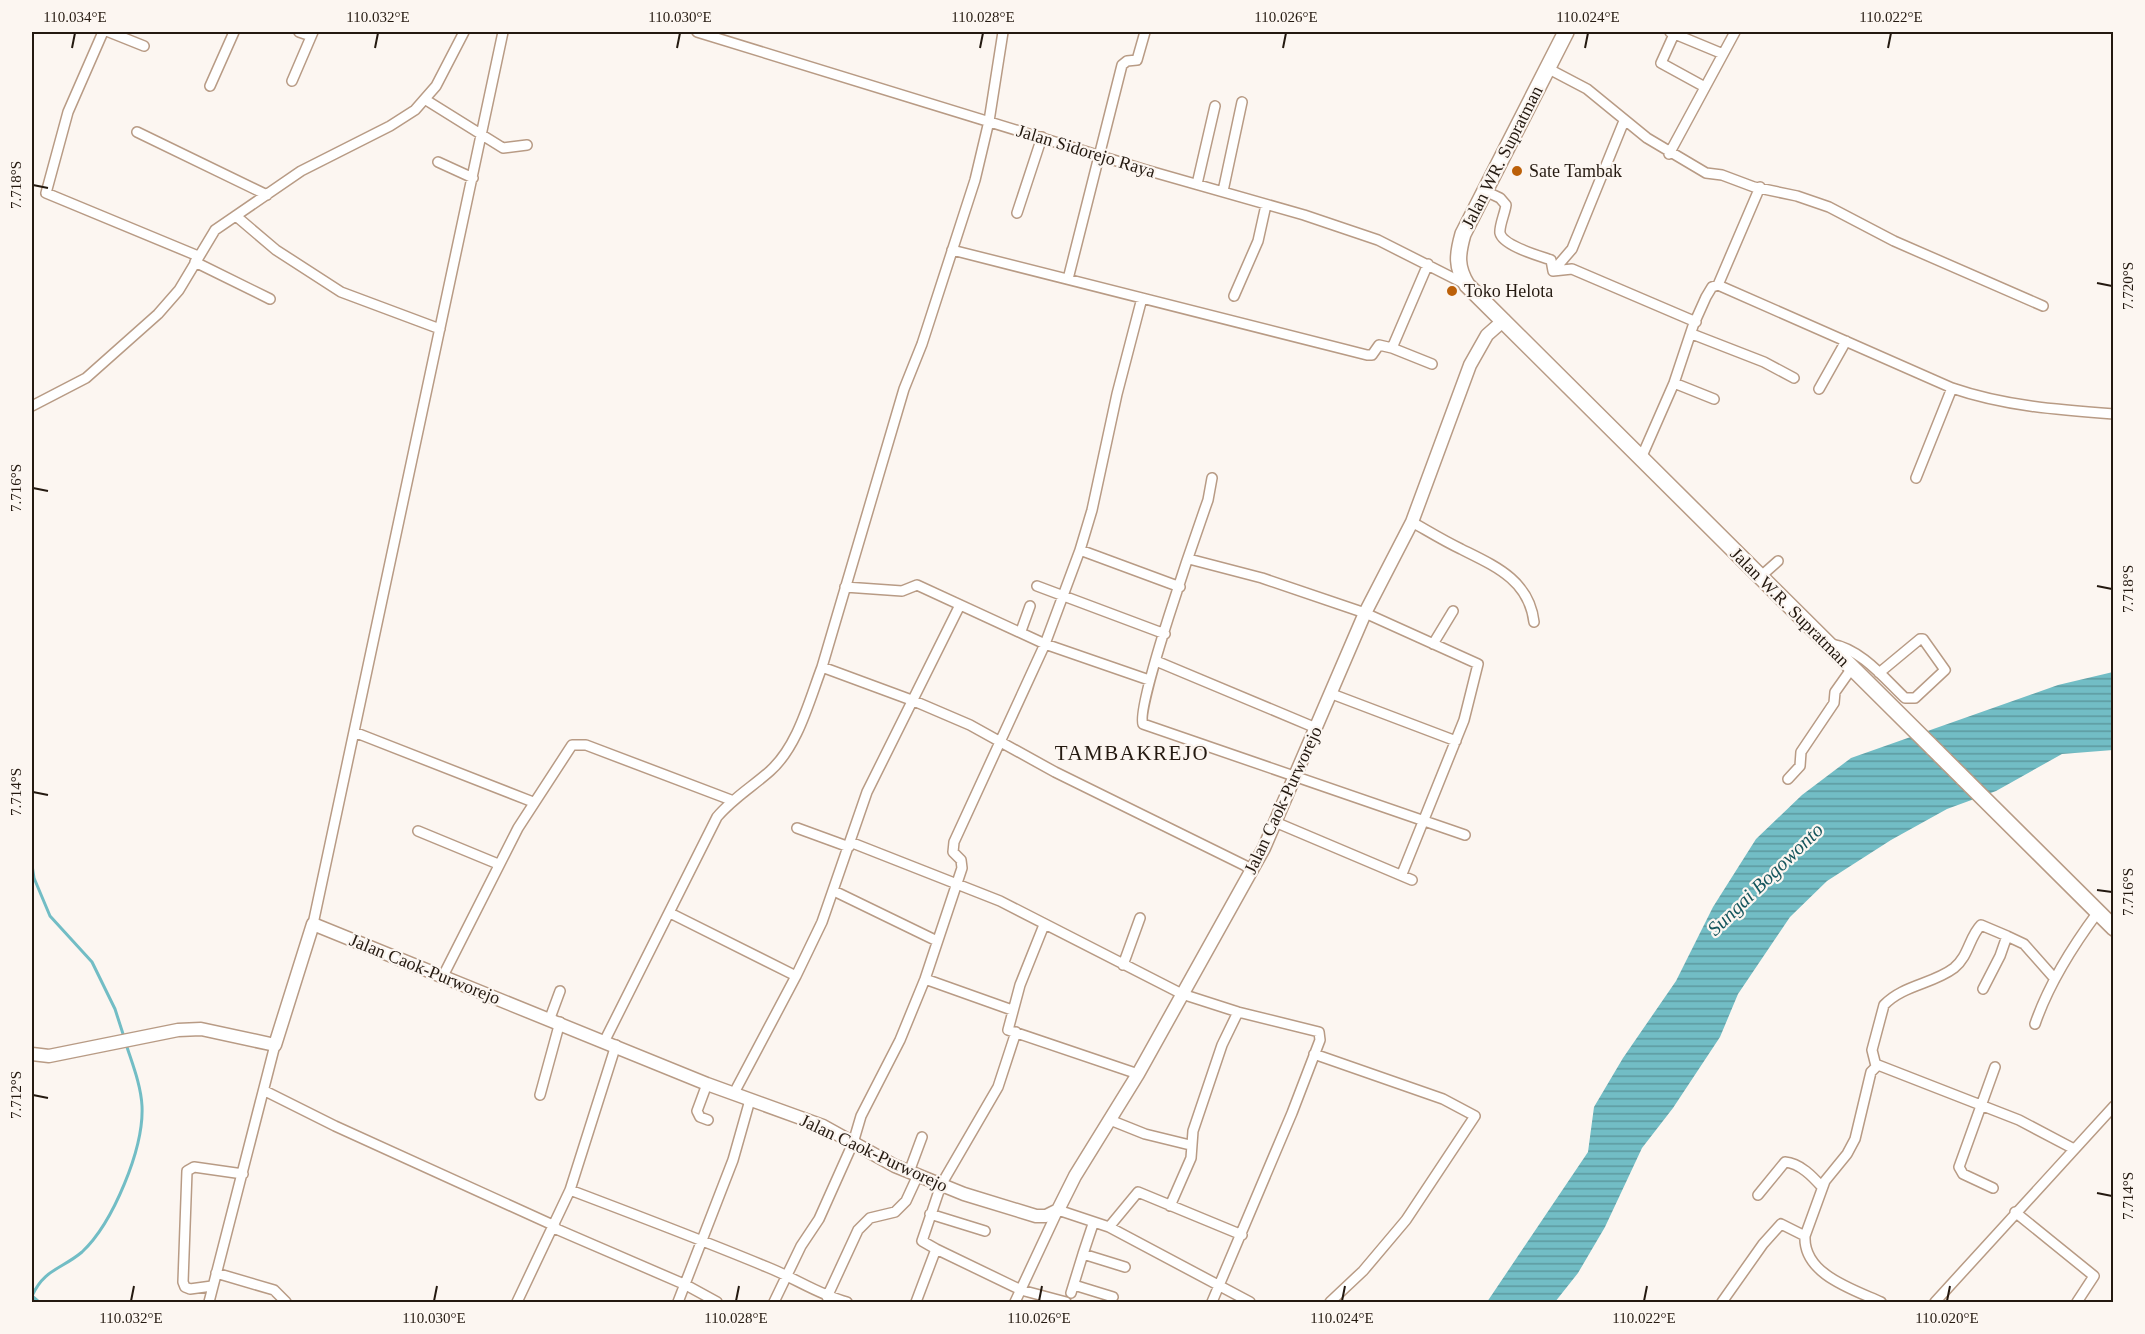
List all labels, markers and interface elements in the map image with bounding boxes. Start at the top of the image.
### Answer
text: 110.034°E [43,9,107,25]
text: 110.032°E [346,9,410,25]
text: 110.030°E [648,9,712,25]
text: 110.028°E [951,9,1015,25]
text: 110.026°E [1254,9,1318,25]
text: 110.024°E [1556,9,1620,25]
text: 110.022°E [1859,9,1923,25]
street label: Jalan WR. Supratman [1457,82,1547,232]
street label: Jalan Sidorejo Raya [1014,120,1158,182]
text: 7.718°S [8,161,24,209]
place label: Sate Tambak [1529,161,1622,181]
marker: Sate Tambak [1510,164,1524,178]
text: 7.720°S [2120,262,2136,310]
place label: Toko Helota [1464,281,1553,301]
marker: Toko Helota [1445,284,1459,298]
text: 7.716°S [8,464,24,512]
street label: Jalan W.R. Supratman [1726,543,1854,671]
text: 7.718°S [2120,565,2136,613]
street label: Jalan Caok-Purworejo [1240,723,1326,877]
district label: TAMBAKREJO [1055,741,1209,765]
text: 7.714°S [8,768,24,816]
water label: Sungai Bogowonto [1703,818,1828,940]
text: 7.716°S [2120,868,2136,916]
street label: Jalan Caok-Purworejo [347,930,503,1008]
text: 7.712°S [8,1071,24,1119]
street label: Jalan Caok-Purworejo [797,1110,951,1196]
text: 7.714°S [2120,1172,2136,1220]
text: 110.032°E [99,1310,163,1326]
text: 110.030°E [402,1310,466,1326]
text: 110.028°E [704,1310,768,1326]
text: 110.026°E [1007,1310,1071,1326]
text: 110.024°E [1310,1310,1374,1326]
text: 110.022°E [1612,1310,1676,1326]
text: 110.020°E [1915,1310,1979,1326]

